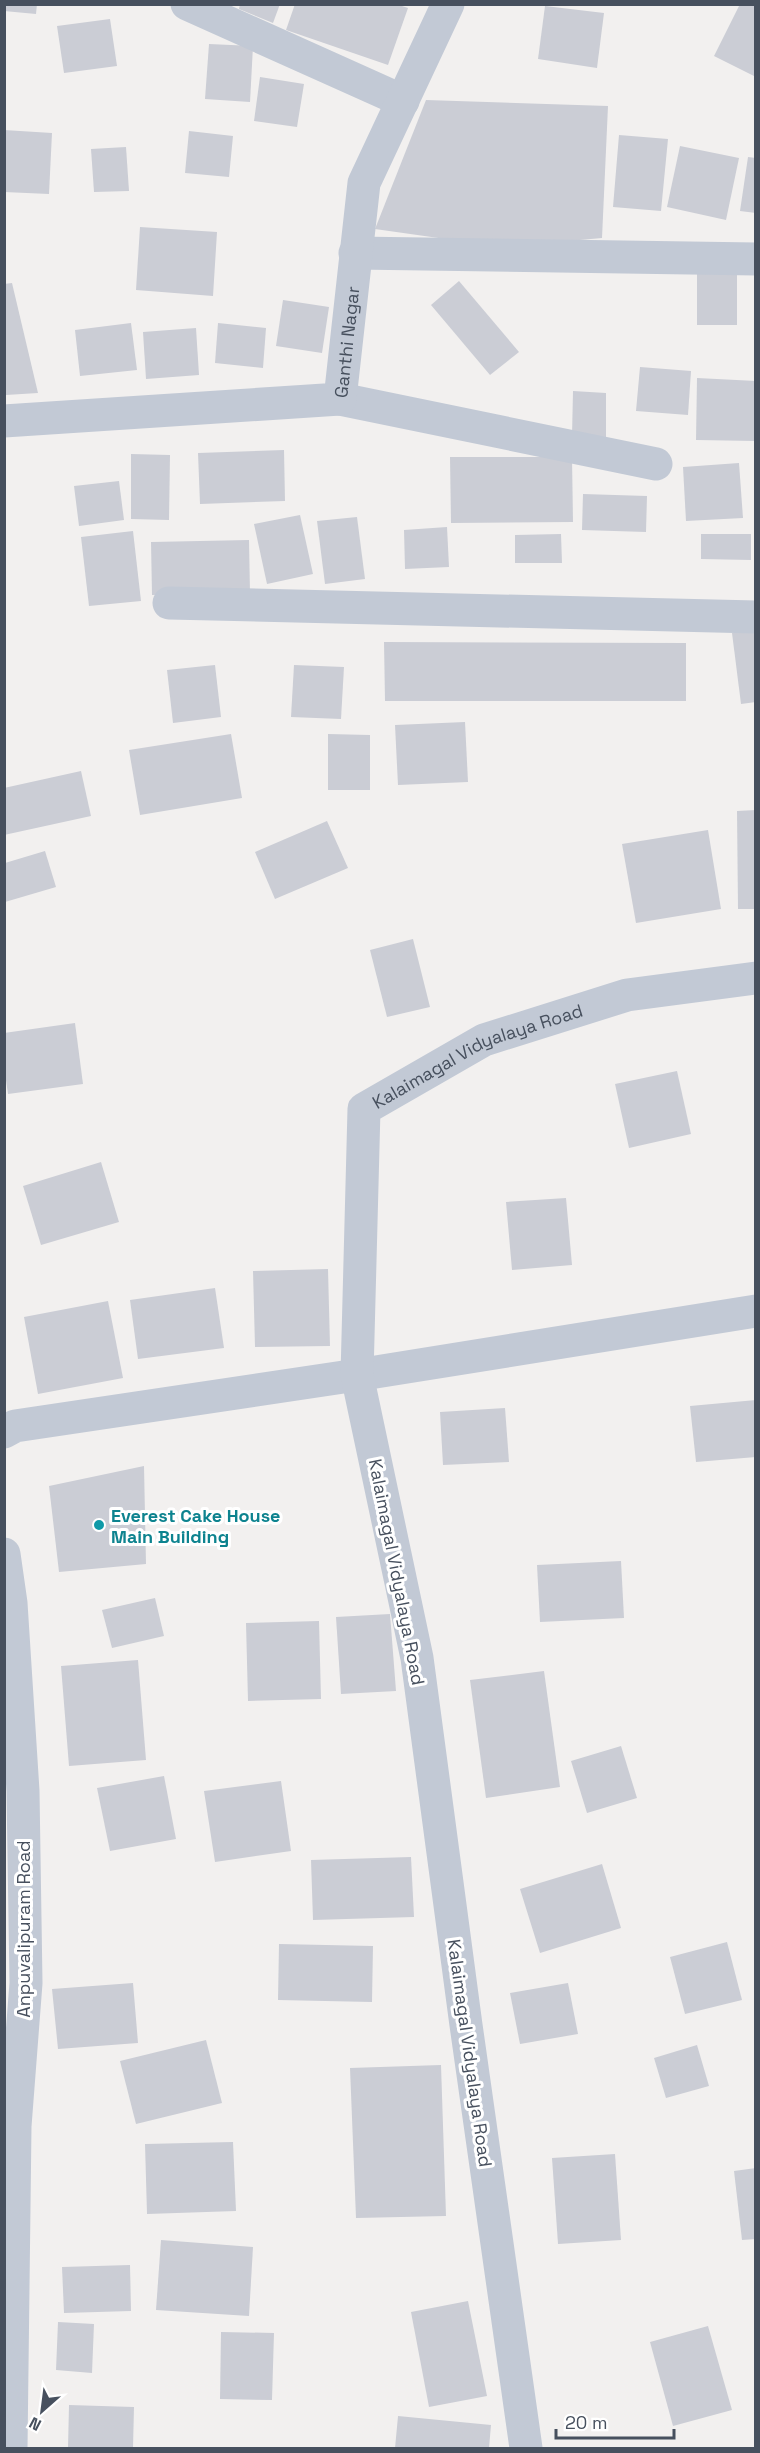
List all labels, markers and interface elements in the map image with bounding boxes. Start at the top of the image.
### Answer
street label: Ganthi Nagar [329,285,364,399]
street label: Kalaimagal Vidyalaya Road [368,998,586,1113]
street label: Kalaimagal Vidyalaya Road [364,1457,430,1687]
place label: Everest Cake House Main Building [111,1504,281,1548]
marker: Everest Cake House Main Building [92,1518,106,1532]
street label: Anpuvalipuram Road [12,1840,35,2018]
street label: Kalaimagal Vidyalaya Road [443,1938,497,2168]
north arrow [12,2381,72,2441]
scale bar [556,2402,674,2440]
text: 20 m [565,2411,608,2434]
text: N [26,2412,45,2436]

